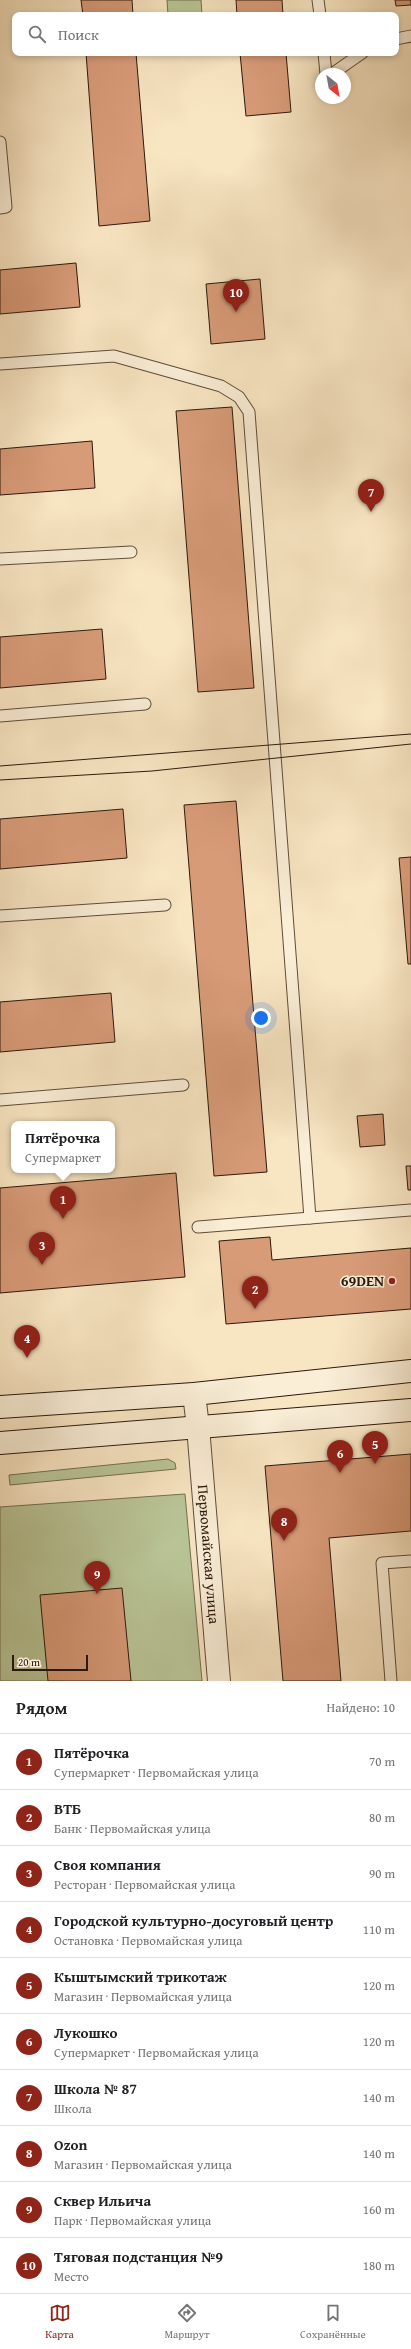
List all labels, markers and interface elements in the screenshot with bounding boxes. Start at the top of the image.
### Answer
search box [12,12,399,56]
icon: search [26,23,48,45]
text: Поиск [58,24,99,45]
north arrow [315,68,351,104]
pin: 10 [223,279,249,312]
pin: 7 [358,479,384,512]
your location [251,1008,271,1028]
popup [11,1121,115,1173]
text: Пятёрочка [25,1127,100,1148]
text: Супермаркет [25,1148,101,1167]
pin: 1 [50,1186,76,1219]
pin: 3 [29,1232,55,1265]
place label: 69DEN [341,1270,384,1291]
pin: 2 [242,1276,268,1309]
marker: 69DEN [387,1276,397,1286]
pin: 4 [14,1325,40,1358]
pin: 5 [362,1431,388,1464]
pin: 6 [327,1440,353,1473]
street label: Первомайская улица [193,1484,225,1626]
pin: 8 [271,1508,297,1541]
pin: 9 [84,1561,110,1594]
scale bar [12,1653,88,1672]
text: 20 m [18,1654,40,1670]
text: Рядом [16,1695,67,1720]
text: Найдено: 10 [327,1698,395,1717]
text: Пятёрочка [54,1742,129,1763]
text: 1 [26,1752,32,1771]
text: 70 m [369,1752,395,1771]
text: Супермаркет · Первомайская улица [54,1763,259,1782]
text: ВТБ [54,1798,81,1819]
text: 2 [26,1808,32,1827]
text: 80 m [369,1808,395,1827]
text: Банк · Первомайская улица [54,1819,211,1838]
text: Своя компания [54,1854,161,1875]
text: 3 [26,1864,32,1883]
text: 90 m [369,1864,395,1883]
text: Ресторан · Первомайская улица [54,1875,235,1894]
text: Городской культурно-досуговый центр [54,1910,333,1931]
text: 4 [26,1920,32,1939]
text: 110 m [363,1920,395,1939]
text: Остановка · Первомайская улица [54,1931,242,1950]
text: Кыштымский трикотаж [54,1966,227,1987]
text: 5 [26,1976,32,1995]
text: 120 m [363,1976,395,1995]
text: Магазин · Первомайская улица [54,1987,232,2006]
text: Лукошко [54,2022,117,2043]
text: 6 [26,2032,32,2051]
text: 120 m [363,2032,395,2051]
text: Супермаркет · Первомайская улица [54,2043,259,2062]
text: Школа № 87 [54,2078,137,2099]
text: 7 [26,2088,32,2107]
text: 140 m [363,2088,395,2107]
text: Школа [54,2099,92,2118]
text: Ozon [54,2134,87,2155]
text: 8 [26,2144,32,2163]
text: 140 m [363,2144,395,2163]
text: Магазин · Первомайская улица [54,2155,232,2174]
text: Сквер Ильича [54,2190,151,2211]
text: 9 [26,2200,32,2219]
text: 160 m [363,2200,395,2219]
text: Парк · Первомайская улица [54,2211,211,2230]
text: Тяговая подстанция №9 [54,2246,223,2267]
text: 10 [22,2256,36,2275]
text: 180 m [363,2256,395,2275]
text: Место [54,2267,89,2286]
tab: Карта [45,2302,74,2342]
tab: Маршрут [164,2302,209,2342]
tab: Сохранённые [300,2302,366,2342]

